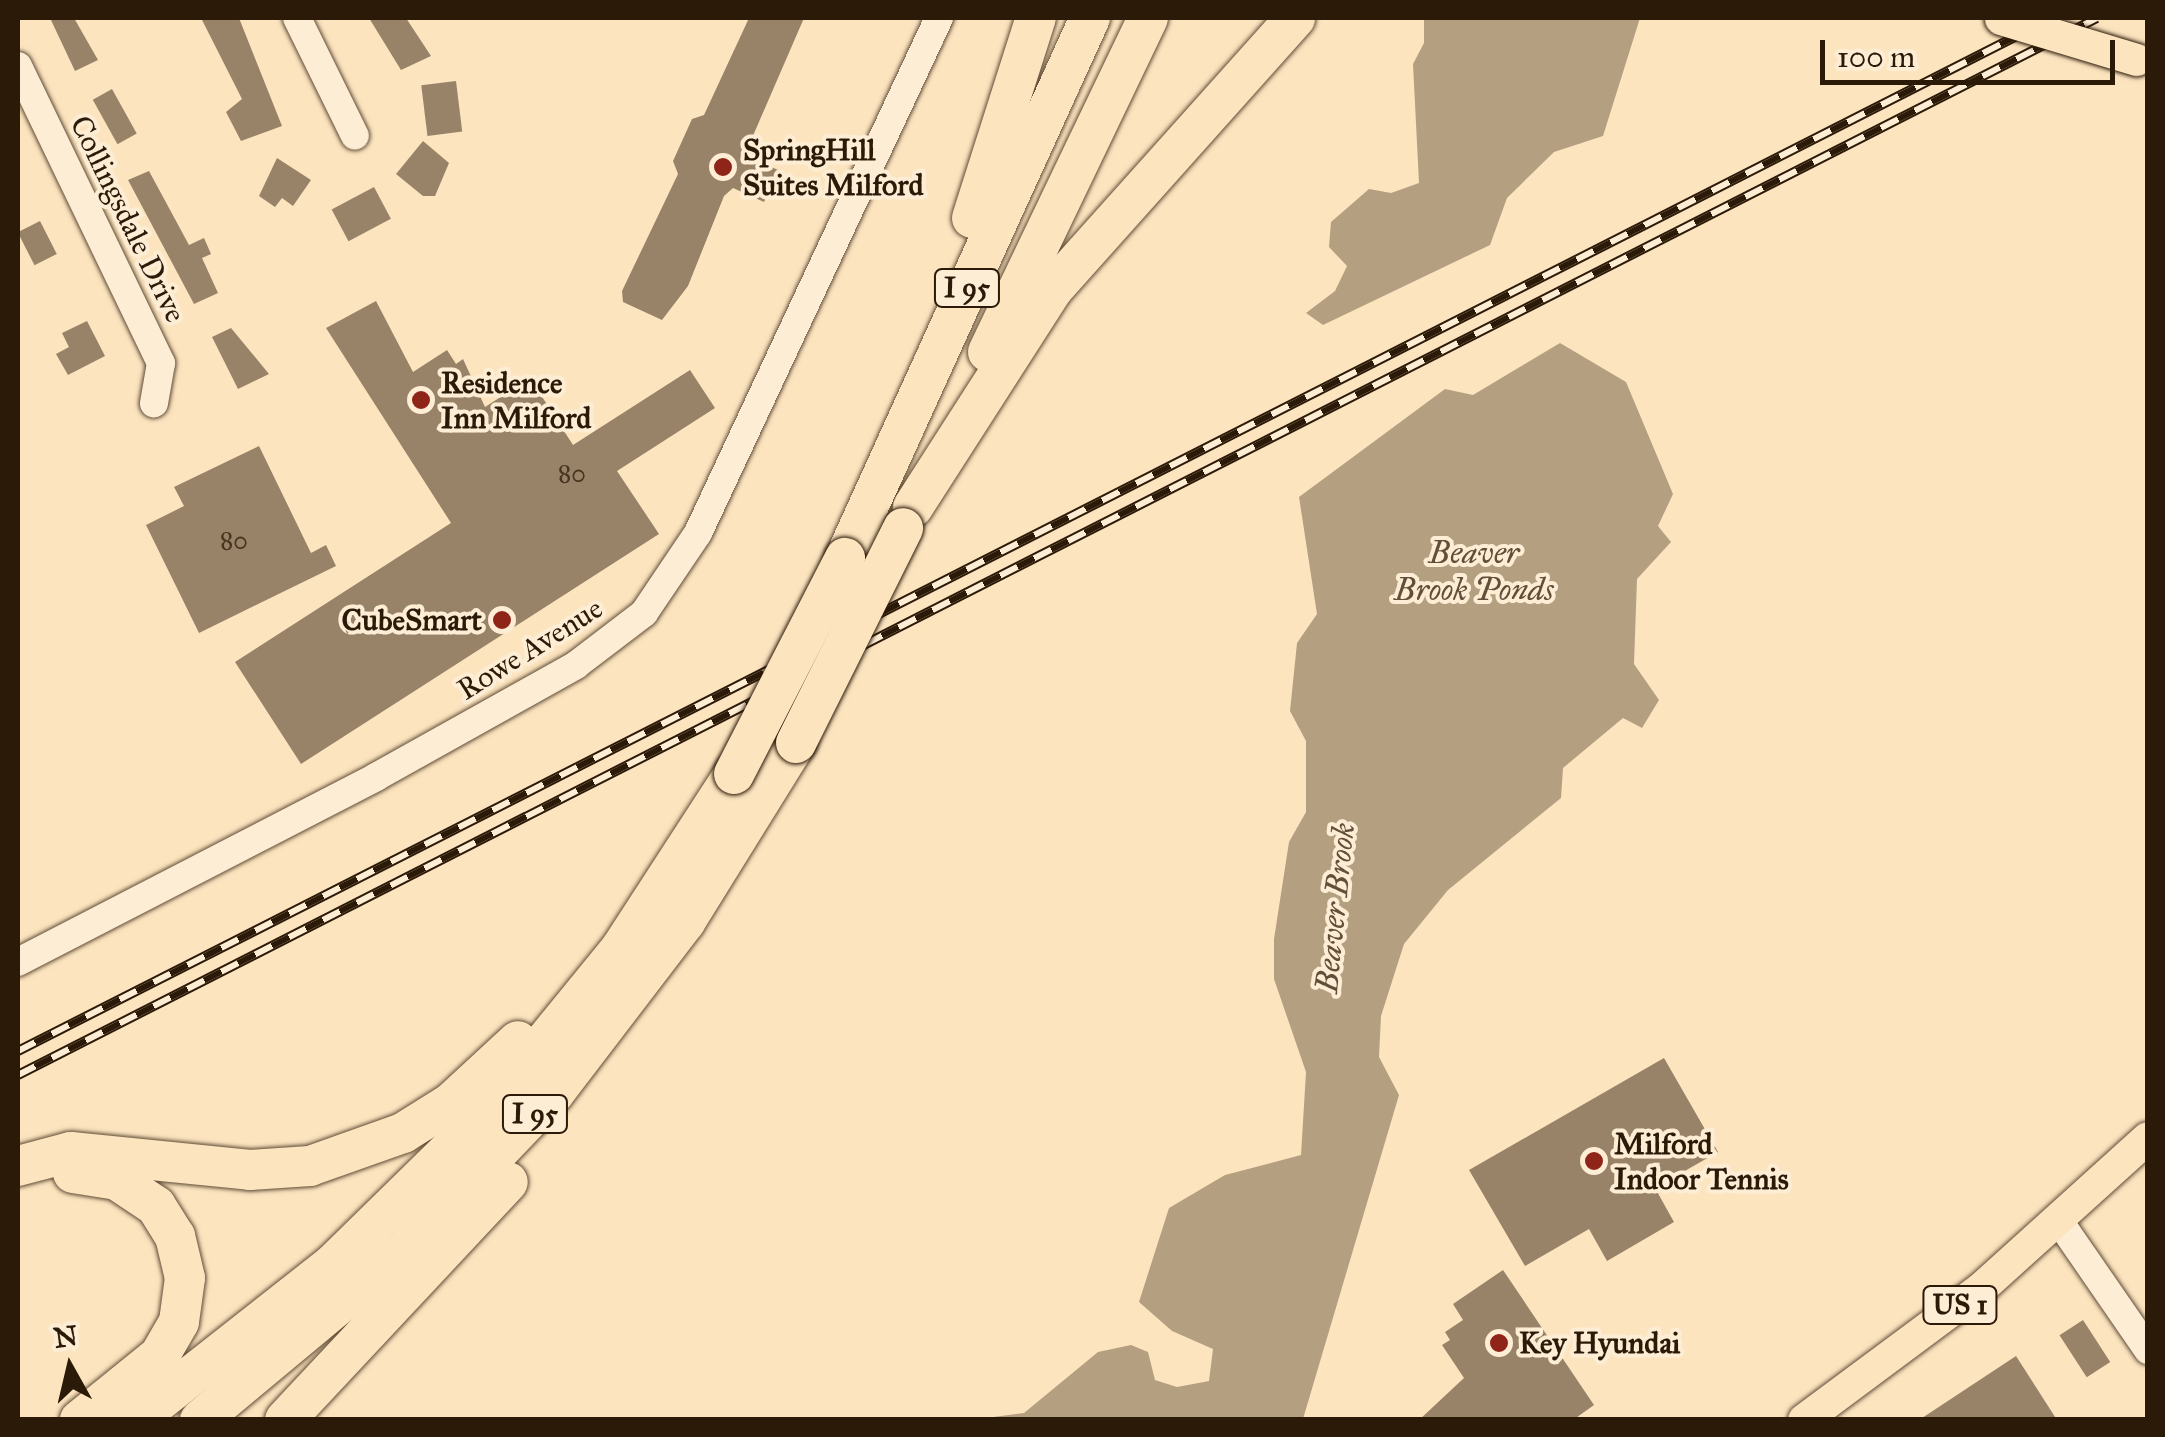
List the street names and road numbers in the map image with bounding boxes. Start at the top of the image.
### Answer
street label: Collingsdale Drive [62,110,194,328]
road number: I 95 [932,265,1002,311]
street label: Rowe Avenue [451,590,609,708]
road number: I 95 [500,1091,570,1137]
road number: US 1 [1920,1282,2000,1328]

